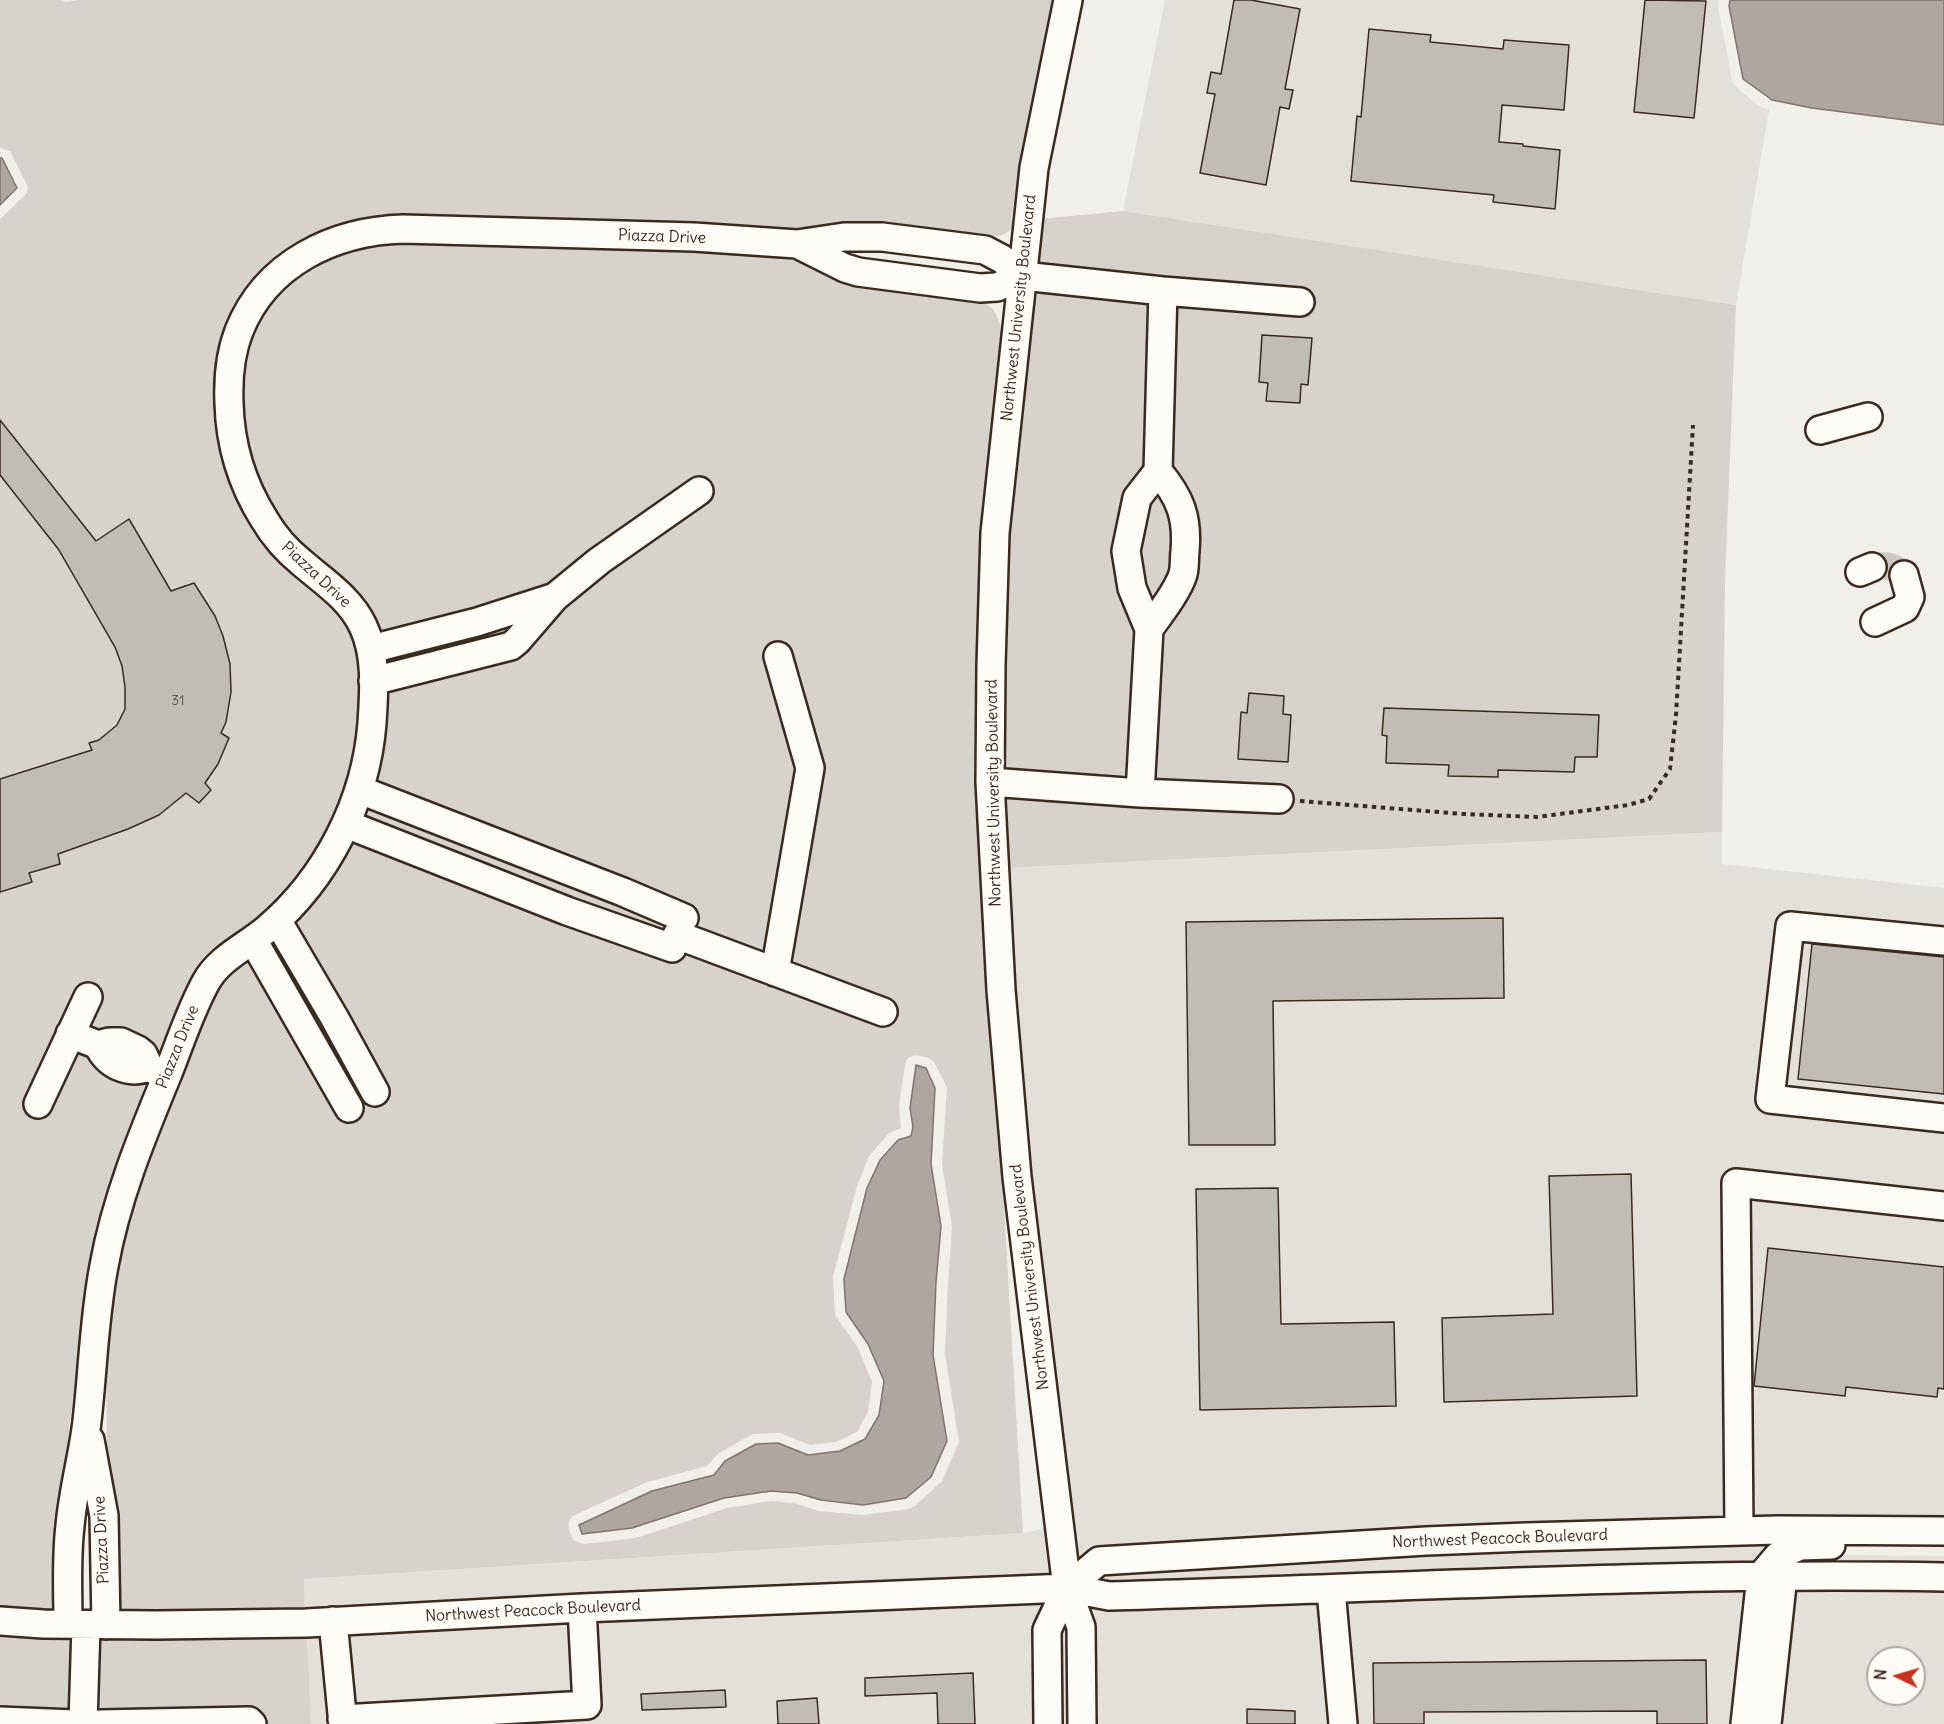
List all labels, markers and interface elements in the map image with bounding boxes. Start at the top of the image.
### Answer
street label: Northwest University Boulevard [998,194,1040,422]
street label: Piazza Drive [618,226,706,248]
street label: Piazza Drive [277,538,355,612]
street label: Northwest University Boulevard [982,679,1006,907]
house number: 31 [171,693,185,709]
street label: Piazza Drive [153,1002,203,1092]
street label: Northwest University Boulevard [1007,1163,1053,1391]
street label: Piazza Drive [90,1495,114,1585]
street label: Northwest Peacock Boulevard [1392,1526,1608,1552]
street label: Northwest Peacock Boulevard [425,1596,641,1626]
north arrow [1866,1646,1926,1706]
text: N [1870,1668,1891,1681]

